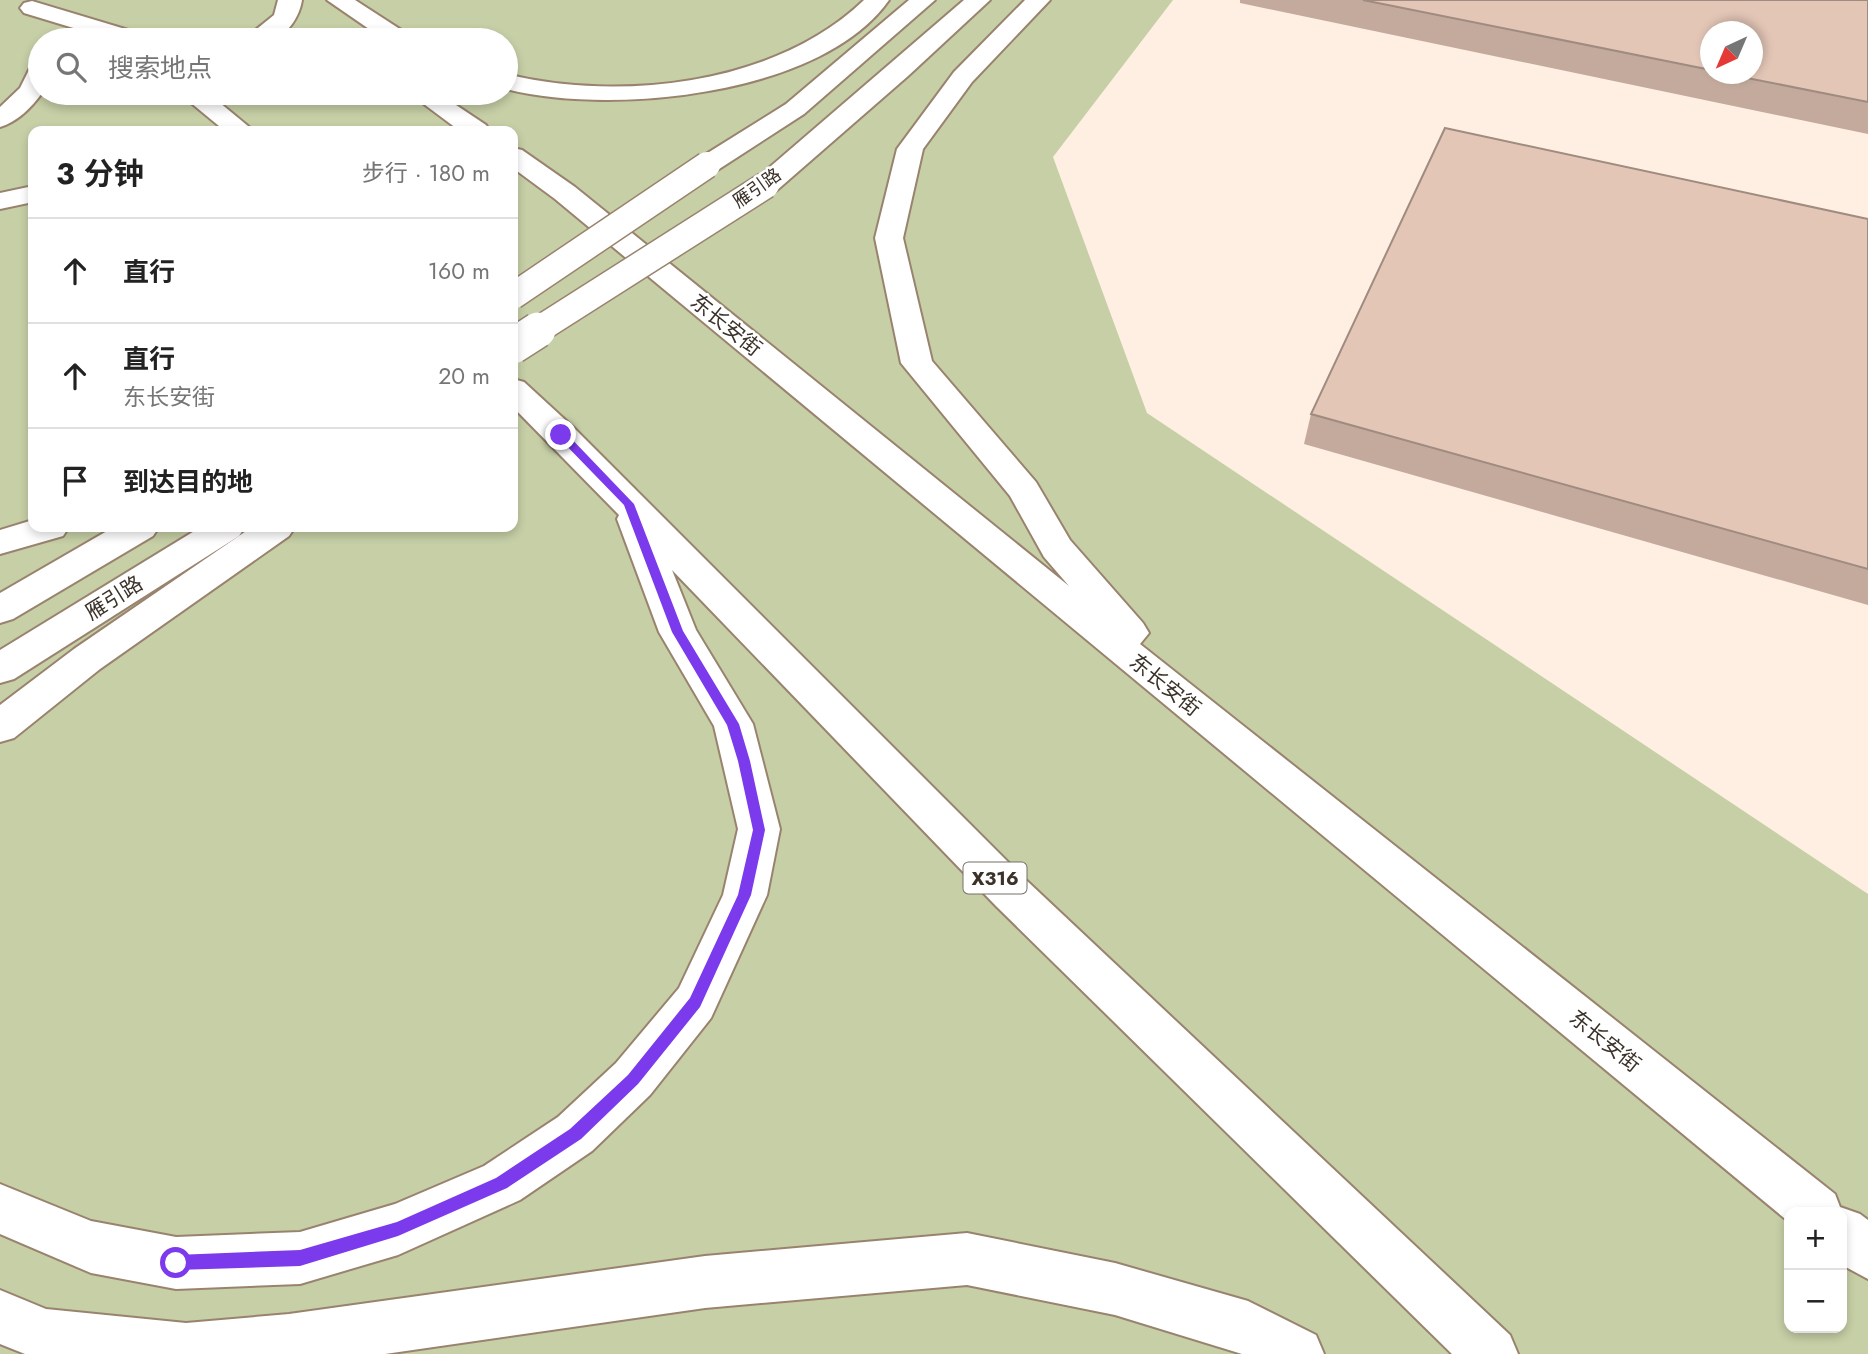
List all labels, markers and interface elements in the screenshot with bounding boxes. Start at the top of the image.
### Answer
north arrow [1700,21,1763,84]
search box [28,28,518,105]
icon: search [52,48,90,86]
text: 搜索地点 [108,49,212,87]
text: 3 分钟 [56,152,144,195]
text: 步行 · 180 m [362,156,490,190]
street label: 雁引路 [727,162,787,214]
icon: ahead [56,252,94,290]
text: 直行 [123,253,175,291]
text: 160 m [428,254,490,288]
street label: 东长安街 [684,287,768,363]
text: 直行 [123,340,175,378]
icon: ahead [56,357,94,395]
text: 20 m [438,359,490,393]
text: 东长安街 [123,380,215,414]
route end [545,419,576,450]
icon: arrive [56,462,94,500]
text: 到达目的地 [123,463,253,501]
street label: 雁引路 [79,569,149,627]
street label: 东长安街 [1123,647,1207,723]
road number: X316 [964,862,1026,894]
street label: 东长安街 [1563,1003,1647,1079]
map controls [1784,1207,1847,1333]
button: + [1784,1207,1847,1270]
route start [160,1247,191,1278]
button: − [1784,1270,1847,1333]

